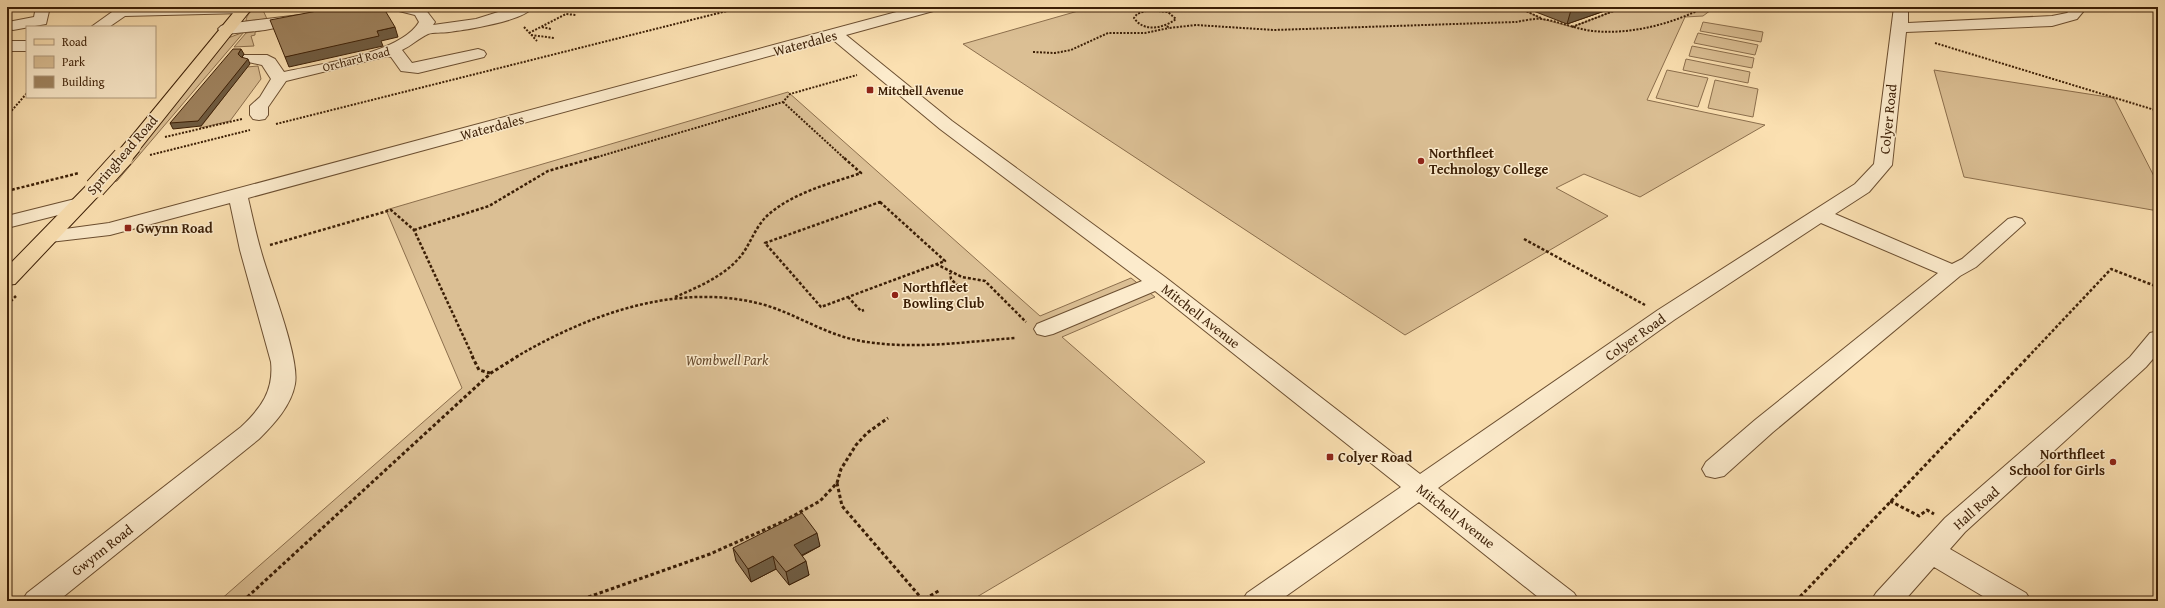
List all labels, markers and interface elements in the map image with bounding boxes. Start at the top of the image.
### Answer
street label: Waterdales [771,25,839,61]
legend [26,26,156,98]
text: Road [62,33,88,50]
street label: Orchard Road [321,42,392,76]
text: Park [62,53,86,70]
text: Building [62,73,105,90]
place label: Mitchell Avenue [878,82,964,99]
street label: Colyer Road [1874,83,1902,155]
marker: Mitchell Avenue [865,85,875,95]
street label: Waterdales [458,109,526,145]
street label: Springhead Road [82,110,163,199]
place label: Northfleet Technology College [1429,143,1549,179]
marker: Northfleet Technology College [1416,156,1426,166]
place label: Gwynn Road [136,218,213,238]
marker: Gwynn Road [123,223,133,233]
place label: Northfleet Bowling Club [903,277,985,313]
street label: Mitchell Avenue [1158,279,1245,353]
marker: Northfleet Bowling Club [890,290,900,300]
street label: Colyer Road [1601,308,1670,365]
park label: Wombwell Park [686,350,769,370]
place label: Northfleet School for Girls [2009,444,2106,480]
place label: Colyer Road [1338,447,1412,467]
marker: Colyer Road [1325,452,1335,462]
marker: Northfleet School for Girls [2108,457,2118,467]
street label: Mitchell Avenue [1413,479,1500,553]
street label: Hall Road [1948,481,2004,534]
street label: Gwynn Road [67,519,137,580]

